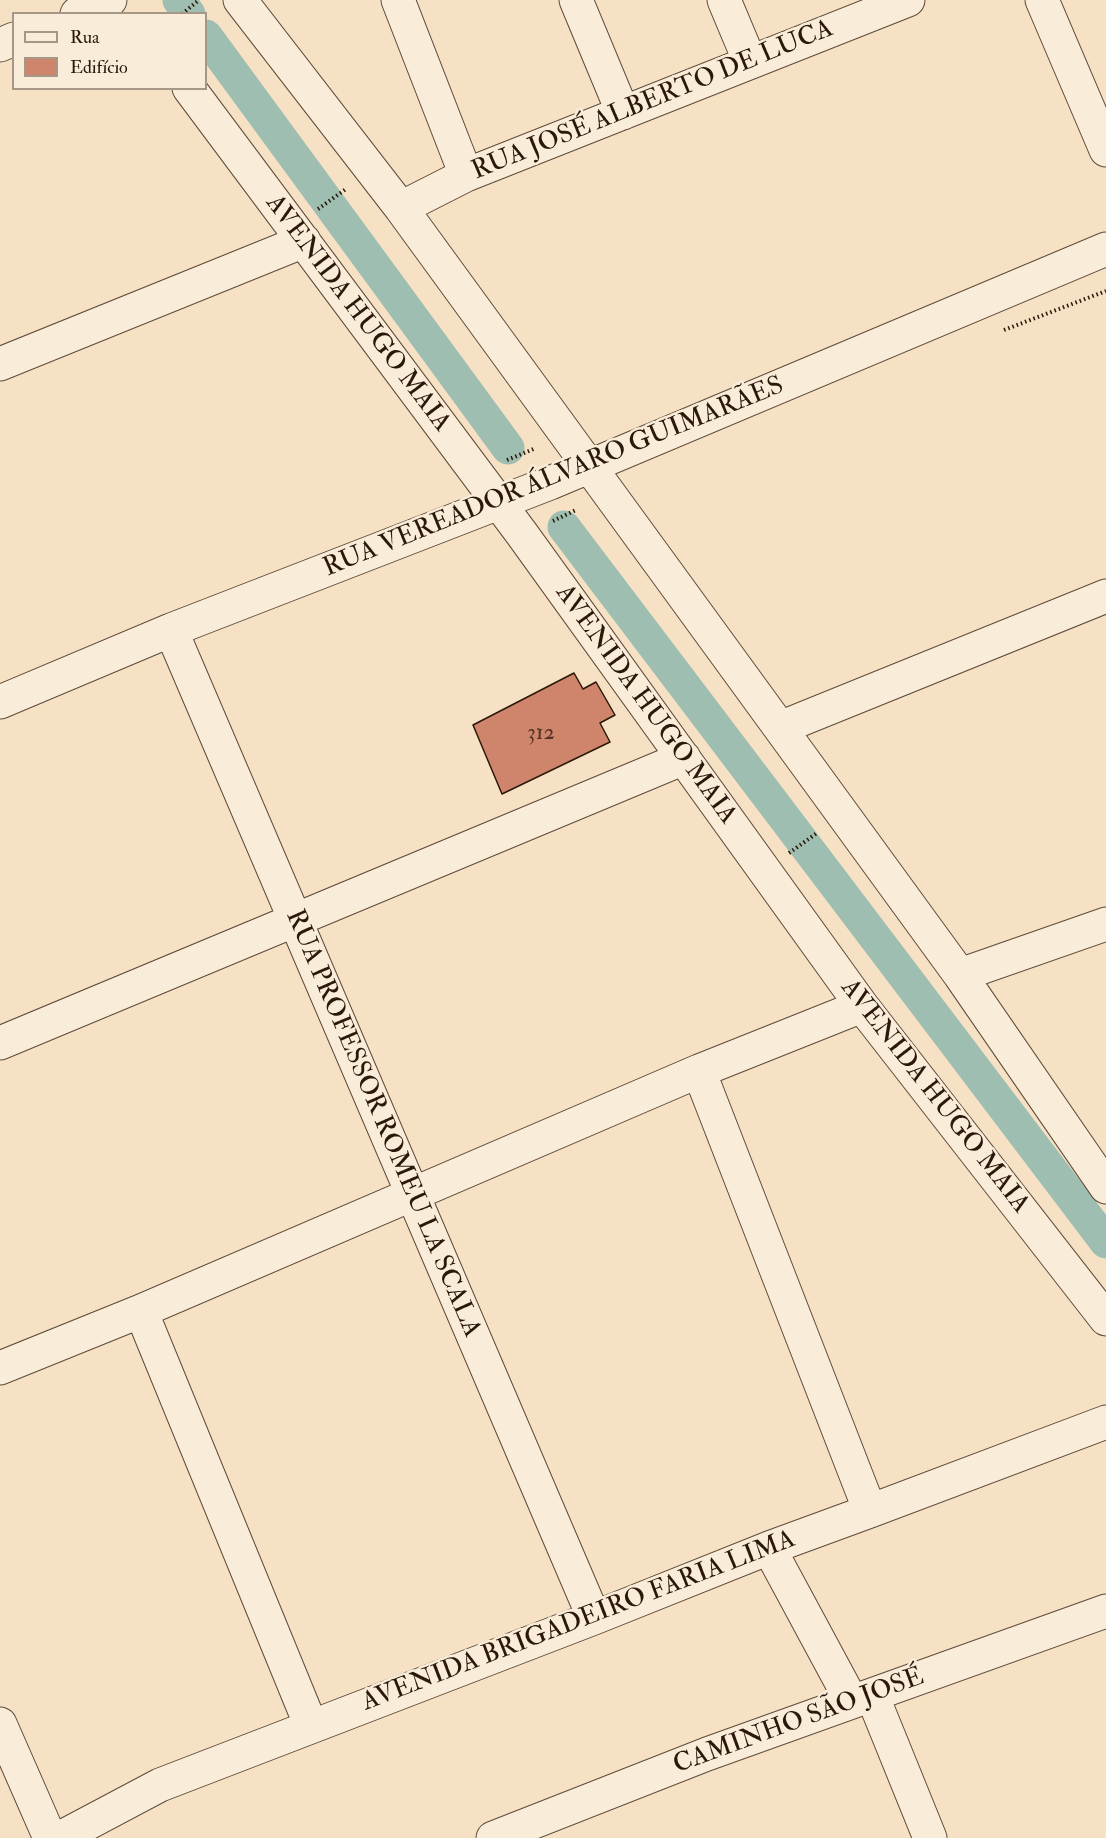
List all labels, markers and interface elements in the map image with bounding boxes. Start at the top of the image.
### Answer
legend [12,12,207,90]
street label: RUA JOSÉ ALBERTO DE LUCA [468,14,838,188]
text: Rua [70,26,99,49]
text: Edifício [70,56,128,79]
street label: AVENIDA HUGO MAIA [258,189,456,439]
street label: RUA VEREADOR ÁLVARO GUIMARÃES [319,371,789,585]
street label: AVENIDA HUGO MAIA [548,579,742,831]
house number: 312 [527,721,555,747]
street label: RUA PROFESSOR ROMEU LA SCALA [277,906,487,1342]
street label: AVENIDA HUGO MAIA [833,974,1035,1220]
street label: AVENIDA BRIGADEIRO FARIA LIMA [358,1525,800,1719]
street label: CAMINHO SÃO JOSÉ [670,1662,928,1782]

